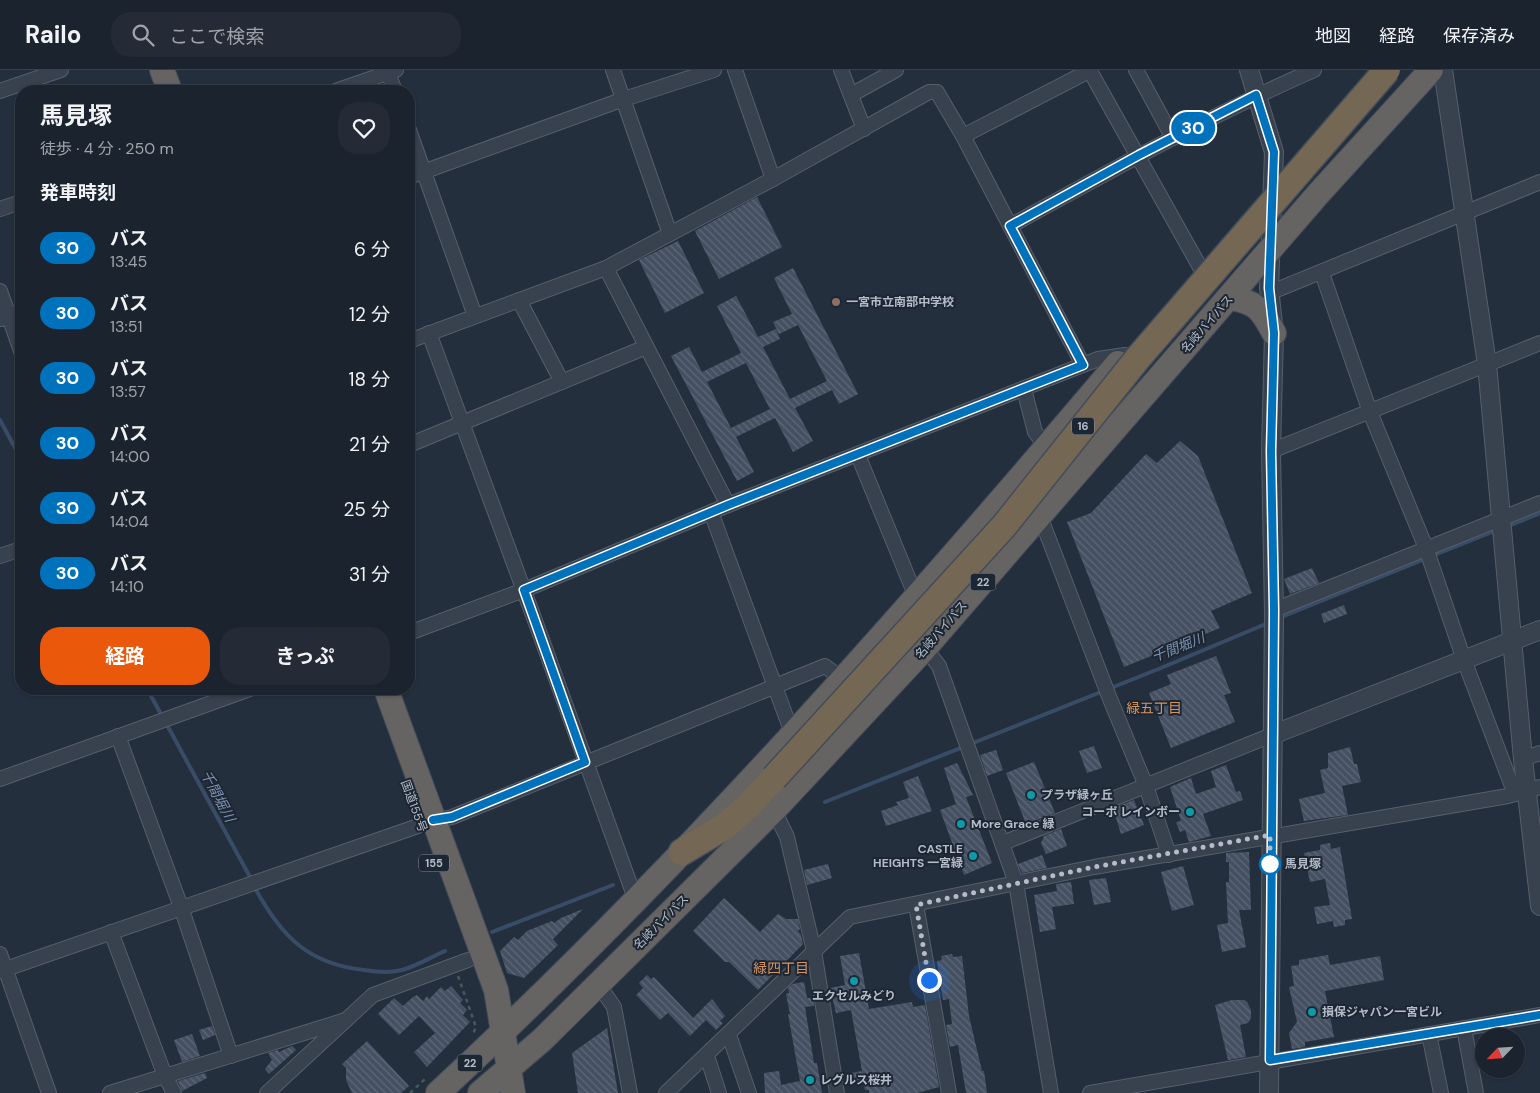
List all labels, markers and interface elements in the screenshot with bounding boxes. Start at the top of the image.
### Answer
search box [111,12,461,57]
text: Railo [25,19,81,50]
icon: search [129,21,157,49]
text: ここで検索 [169,24,264,49]
text: 地図 [1315,24,1351,48]
text: 経路 [1379,24,1415,48]
text: 保存済み [1443,24,1515,48]
text: 馬見塚 [40,100,112,131]
button: heart [338,102,390,154]
line badge: 30 [1170,112,1216,144]
text: 30 [1181,116,1205,140]
text: 徒歩 · 4 分 · 250 m [40,138,174,159]
text: 発車時刻 [40,180,116,205]
text: バス [110,226,148,251]
text: 30 [56,236,79,260]
text: 6 分 [354,237,390,262]
text: 13:45 [110,251,147,272]
text: バス [110,291,148,316]
street label: 名岐バイパス [1177,292,1237,356]
place label: 一宮市立南部中学校 [846,294,954,310]
marker: 一宮市立南部中学校 [830,296,842,308]
text: 30 [56,301,79,325]
text: 12 分 [349,302,390,327]
text: 13:51 [110,316,142,337]
text: バス [110,356,148,381]
text: 30 [56,366,79,390]
text: 18 分 [348,367,390,392]
text: 13:57 [110,381,146,402]
road number: 16 [1072,418,1094,434]
text: バス [110,421,148,446]
text: 30 [56,431,79,455]
text: 21 分 [349,432,390,457]
text: 14:00 [110,446,150,467]
text: バス [110,486,148,511]
text: 30 [56,496,79,520]
text: 25 分 [343,497,390,522]
text: 14:04 [110,511,149,532]
text: バス [110,551,148,576]
text: 30 [56,561,79,585]
text: 31 分 [349,562,390,587]
road number: 22 [970,574,996,590]
text: 14:10 [110,576,144,597]
street label: 名岐バイパス [911,598,971,662]
button: 経路 [40,627,210,685]
button: きっぷ [220,627,390,685]
water label: 千間堀川 [1149,627,1209,666]
district label: 緑五丁目 [1126,699,1182,717]
water label: 千間堀川 [197,767,240,827]
street label: 国道155号 [397,778,431,834]
place label: プラザ緑ヶ丘 [1041,787,1113,803]
marker: プラザ緑ヶ丘 [1025,789,1037,801]
place label: コーポ レインボー [1081,804,1180,820]
marker: コーポ レインボー [1184,806,1196,818]
place label: More Grace 緑 [971,816,1054,832]
marker: More Grace 緑 [955,818,967,830]
place label: CASTLE HEIGHTS 一宮緑 [873,841,963,871]
marker: CASTLE HEIGHTS 一宮緑 [967,850,979,862]
marker: 馬見塚 [1259,853,1281,875]
road number: 155 [419,854,449,871]
place label: 馬見塚 [1285,856,1321,872]
street label: 名岐バイパス [630,891,692,953]
district label: 緑四丁目 [753,959,809,977]
your location [917,968,942,993]
marker: エクセルみどり [848,975,860,987]
place label: エクセルみどり [812,988,896,1004]
place label: 損保ジャパン一宮ビル [1322,1004,1442,1020]
marker: 損保ジャパン一宮ビル [1306,1006,1318,1018]
north arrow [1475,1028,1525,1078]
map controls [1475,1028,1525,1078]
road number: 22 [458,1054,482,1071]
place label: レグルス桜井 [820,1072,892,1088]
marker: レグルス桜井 [804,1074,816,1086]

